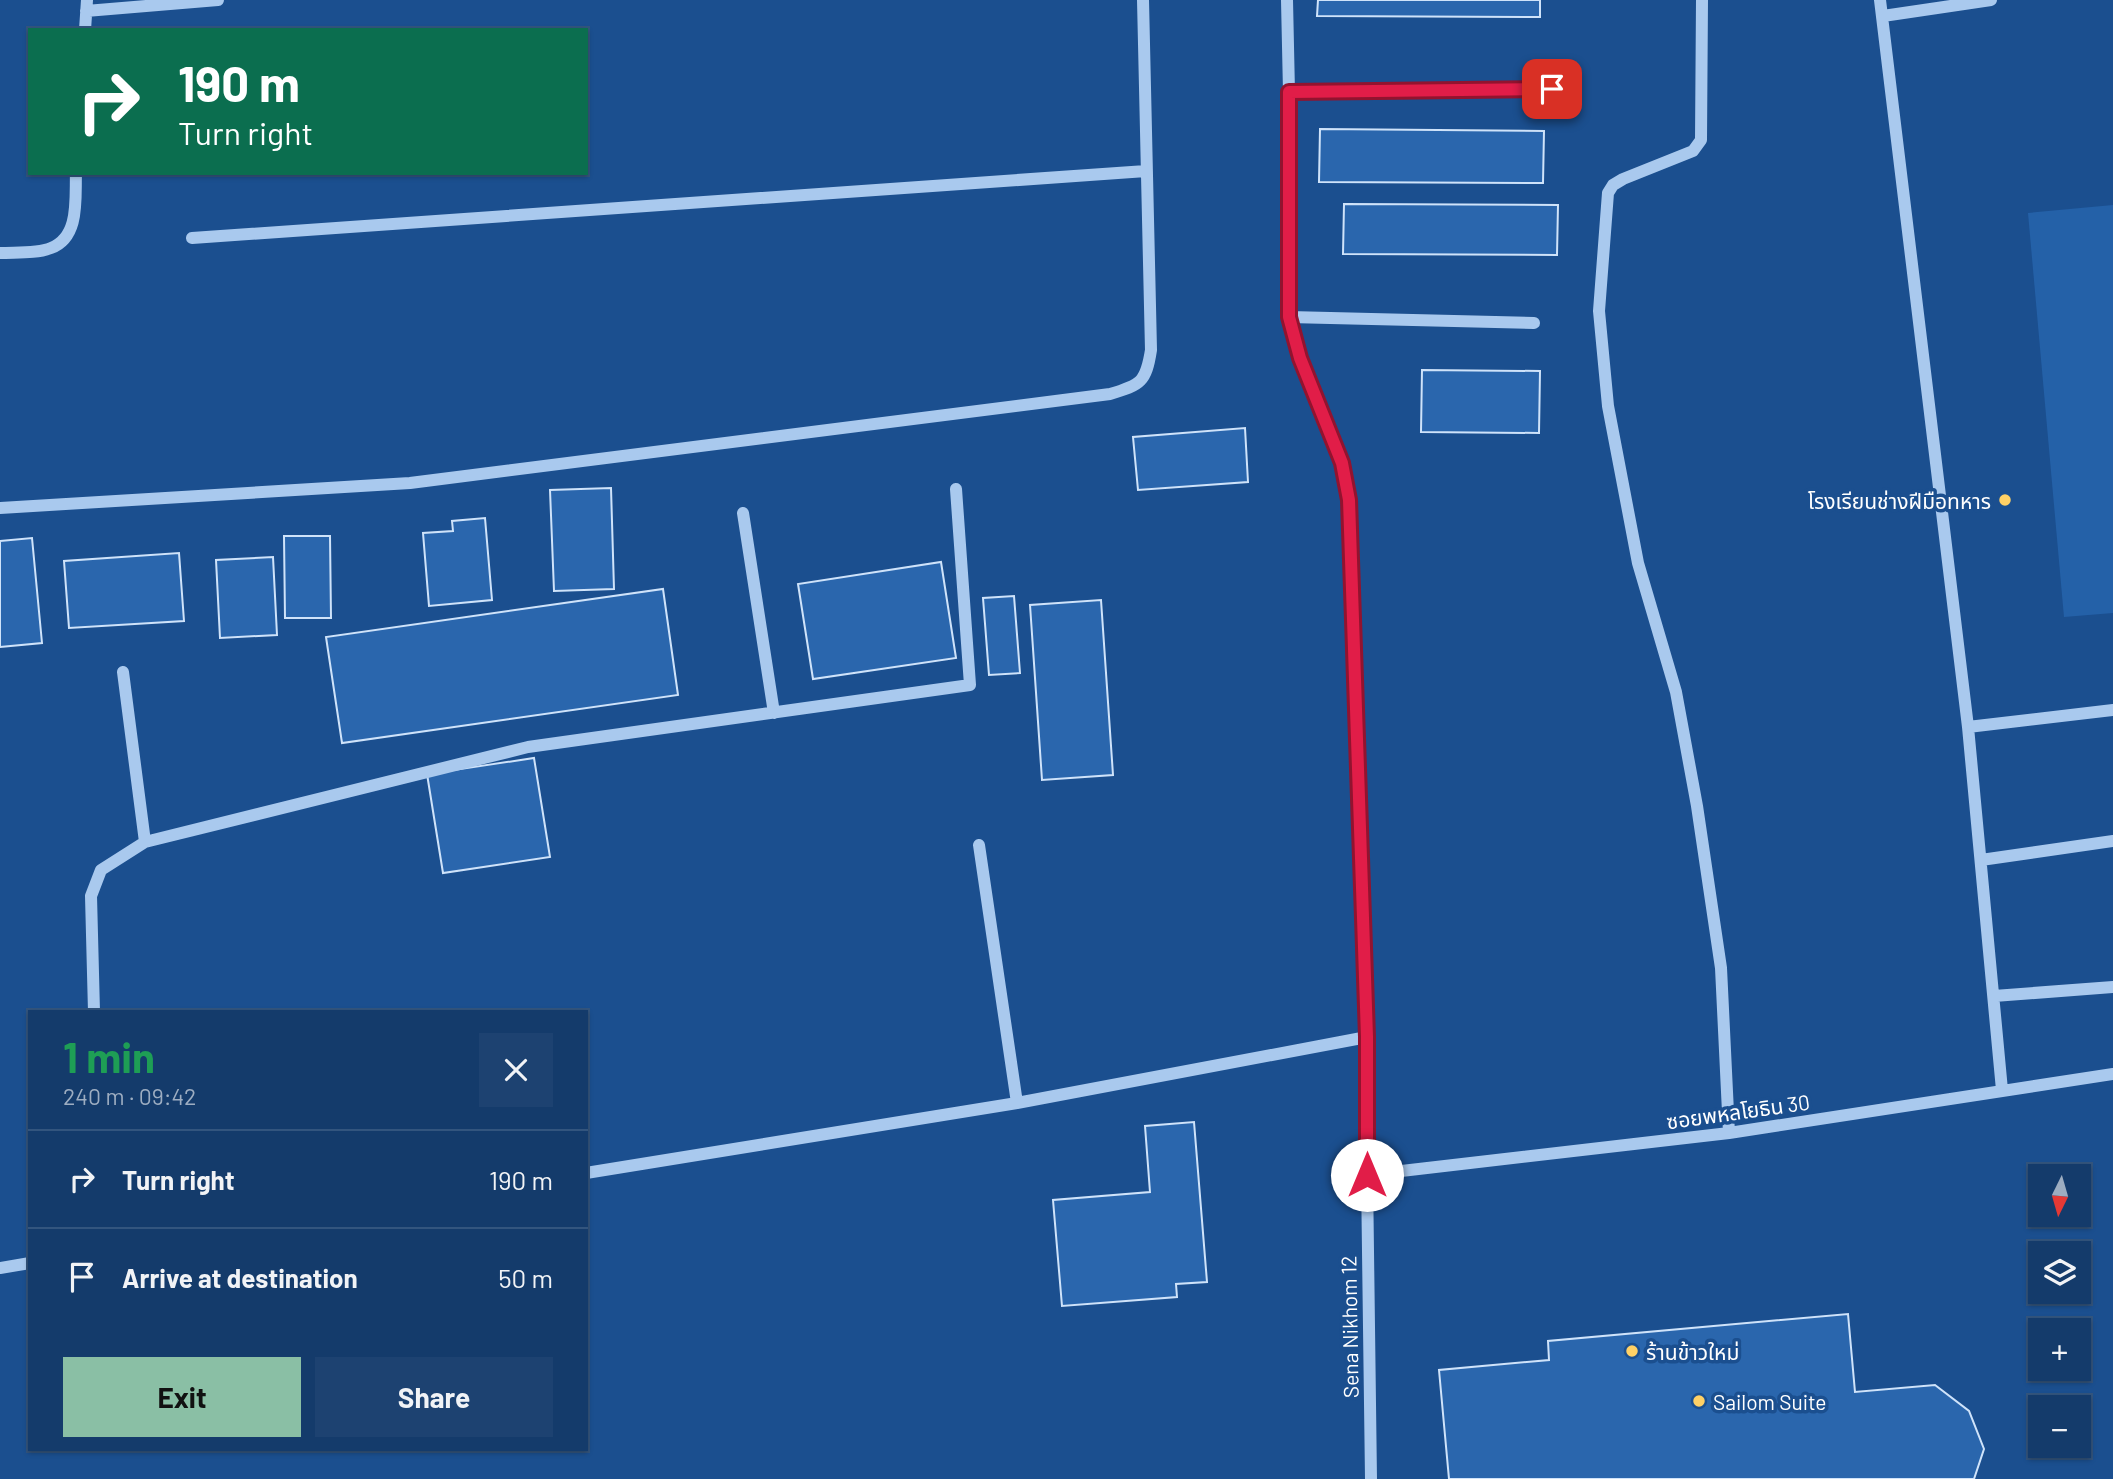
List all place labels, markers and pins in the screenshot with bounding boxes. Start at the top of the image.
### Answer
pin [1522,59,1582,119]
place label: โรงเรียนช่างฝีมือทหาร [1808,488,1991,513]
marker: โรงเรียนช่างฝีมือทหาร [1997,492,2013,508]
place label: ร้านข้าวใหม่ [1646,1339,1739,1364]
marker: ร้านข้าวใหม่ [1624,1343,1640,1359]
place label: Sailom Suite [1713,1389,1827,1414]
marker: Sailom Suite [1691,1393,1707,1409]

